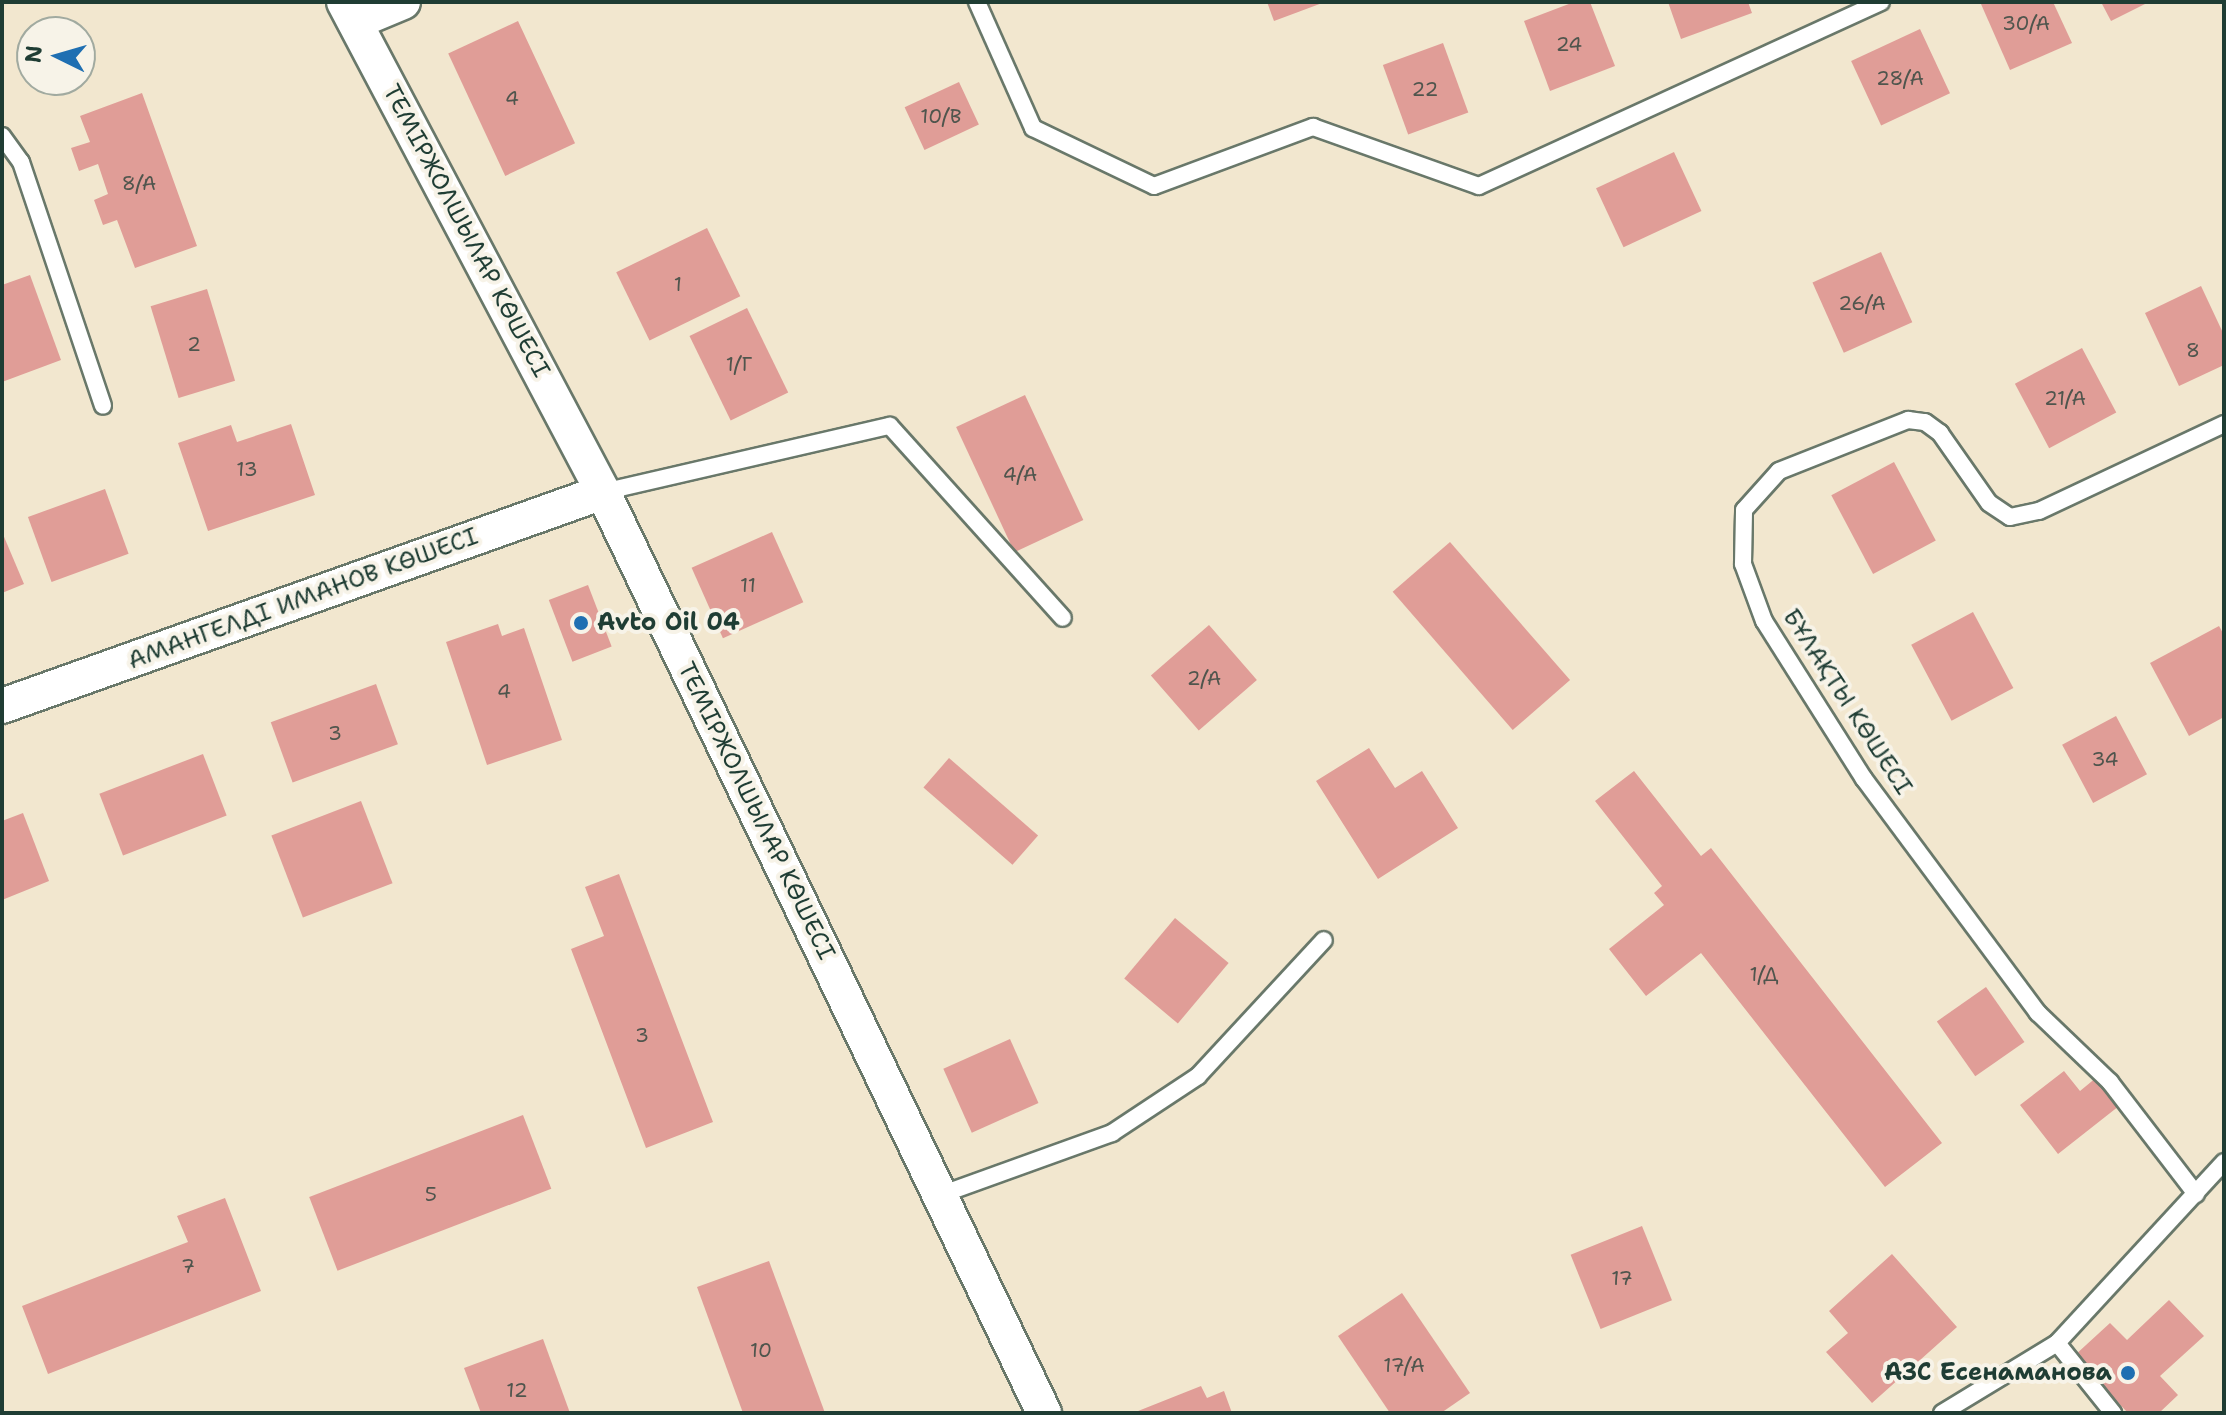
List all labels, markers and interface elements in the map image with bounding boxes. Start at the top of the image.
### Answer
house number: 30/А [2002,11,2050,35]
north arrow [16,16,96,96]
house number: 24 [1556,32,1582,56]
text: N [18,44,49,64]
house number: 28/А [1876,66,1924,90]
house number: 22 [1412,77,1438,101]
street label: ТЕМІРЖОЛШЫЛАР КӨШЕСІ [376,80,556,382]
house number: 4 [505,86,519,110]
house number: 10/В [920,104,962,128]
house number: 8/А [122,171,156,195]
house number: 1 [674,272,682,296]
house number: 26/А [1838,291,1886,315]
house number: 2 [187,332,201,356]
house number: 8 [2186,338,2200,362]
house number: 1/Г [726,352,752,376]
house number: 21/А [2044,386,2086,410]
house number: 13 [236,457,258,481]
house number: 4/А [1003,462,1037,486]
street label: АМАНГЕЛДІ ИМАНОВ КӨШЕСІ [124,522,482,676]
house number: 11 [740,573,756,597]
street label: БҰЛАҚТЫ КӨШЕСІ [1776,604,1918,800]
place label: Avto Oil 04 [597,609,740,637]
marker: Avto Oil 04 [572,614,590,632]
street label: ТЕМІРЖОЛШЫЛАР КӨШЕСІ [671,658,841,964]
house number: 2/А [1187,666,1221,690]
house number: 4 [497,679,511,703]
house number: 3 [328,721,342,745]
house number: 34 [2091,747,2119,771]
house number: 1/Д [1750,962,1778,986]
house number: 3 [635,1023,649,1047]
house number: 5 [425,1182,437,1206]
house number: 7 [181,1254,195,1278]
house number: 17 [1611,1266,1633,1290]
house number: 10 [750,1338,772,1362]
house number: 17/А [1383,1353,1425,1377]
place label: АЗС Есенаманова [1884,1359,2112,1387]
marker: АЗС Есенаманова [2119,1364,2137,1382]
house number: 12 [506,1378,528,1402]

